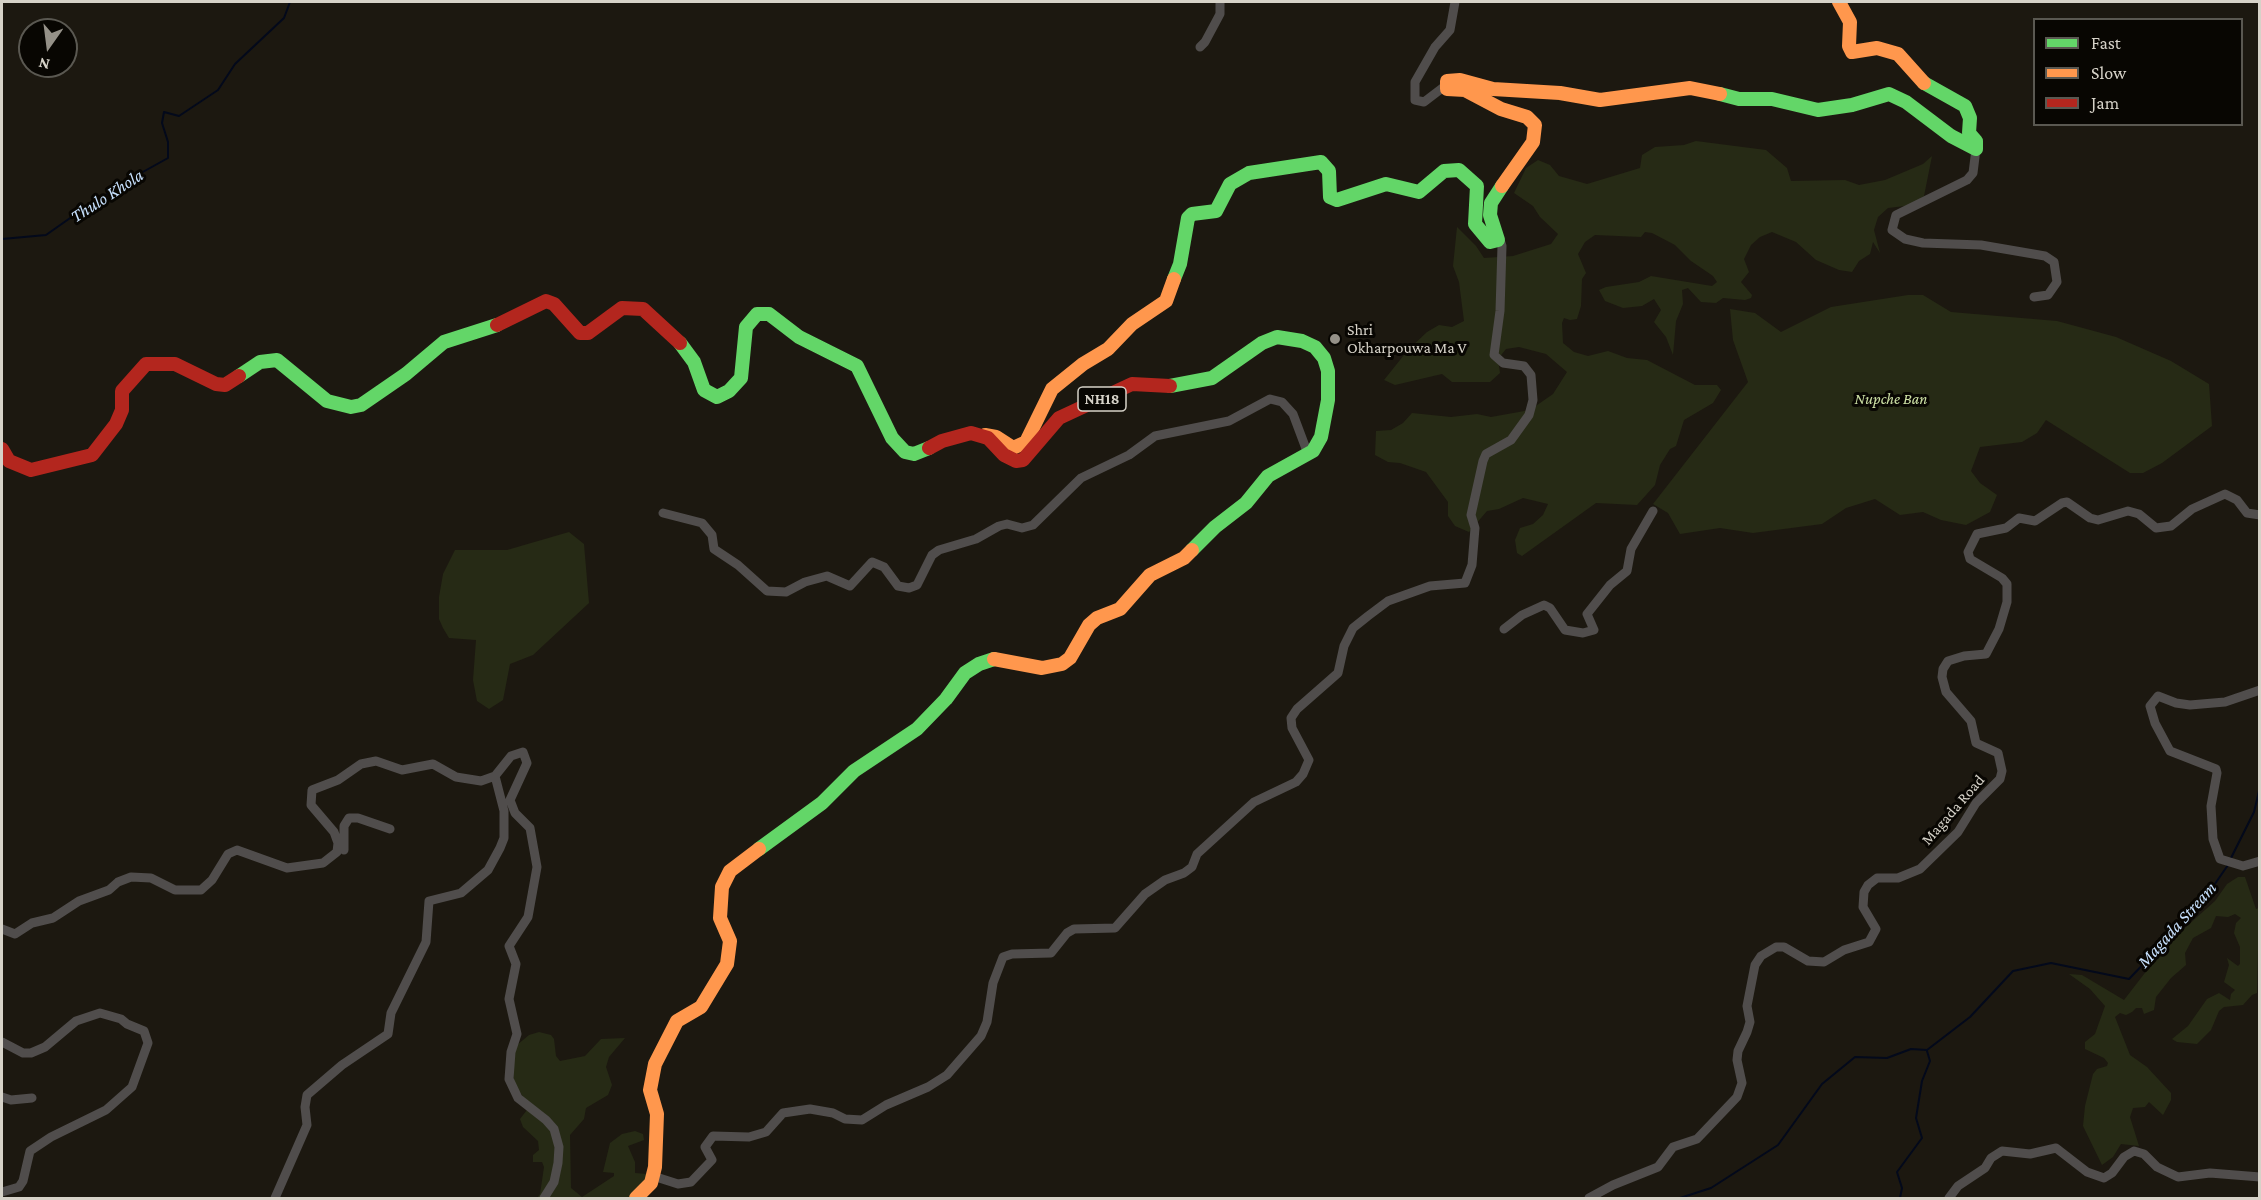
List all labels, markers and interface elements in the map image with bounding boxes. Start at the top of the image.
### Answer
north arrow [18,18,78,78]
legend [2033,18,2243,126]
text: Fast [2091,33,2121,53]
text: N [37,54,51,74]
text: Slow [2091,63,2126,83]
text: Jam [2091,93,2119,113]
water label: Thulo Khola [67,164,147,228]
place label: Shri Okharpouwa Ma V [1347,320,1467,358]
marker: Shri Okharpouwa Ma V [1328,332,1342,346]
road number: NH18 [1078,387,1126,411]
park label: Nupche Ban [1855,389,1927,409]
street label: Magada Road [1917,771,1989,849]
water label: Magada Stream [2133,878,2221,972]

